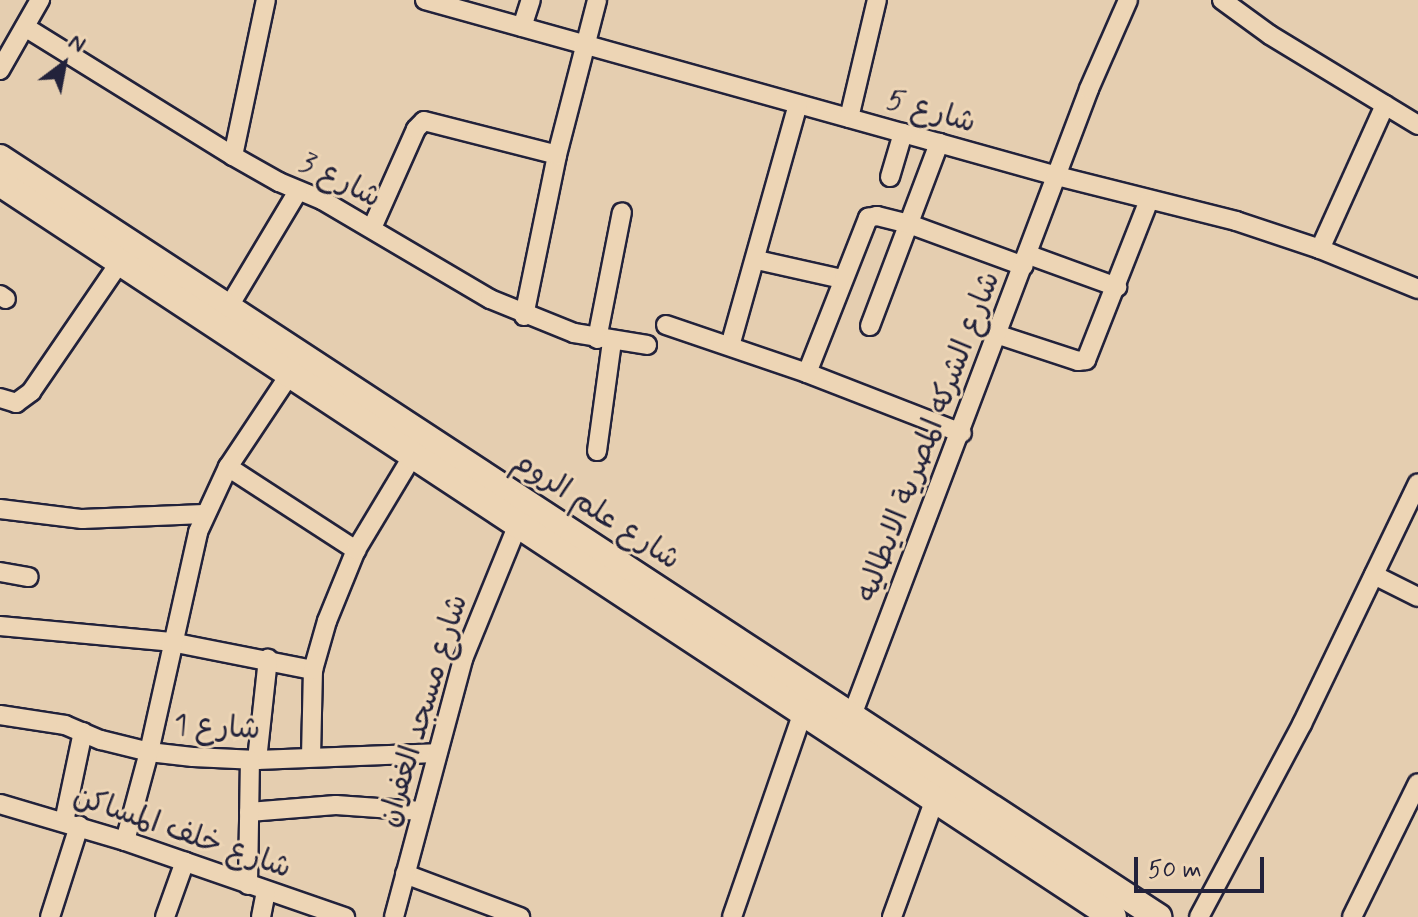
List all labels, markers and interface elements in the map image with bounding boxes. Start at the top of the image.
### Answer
north arrow [24,24,104,104]
text: N [63,28,90,59]
street label: شارع 5 [882,82,980,142]
street label: شارع 3 [293,145,387,217]
street label: شارع الشركه المصرية الايطاليه [849,267,1009,607]
street label: شارع علم الروم [506,444,686,578]
street label: شارع مسجد الغفران [372,590,476,832]
street label: شارع 1 [173,708,261,748]
street label: شارع خلف المساكن [68,779,296,887]
scale bar [1138,841,1268,891]
text: 50 m [1148,855,1202,886]

